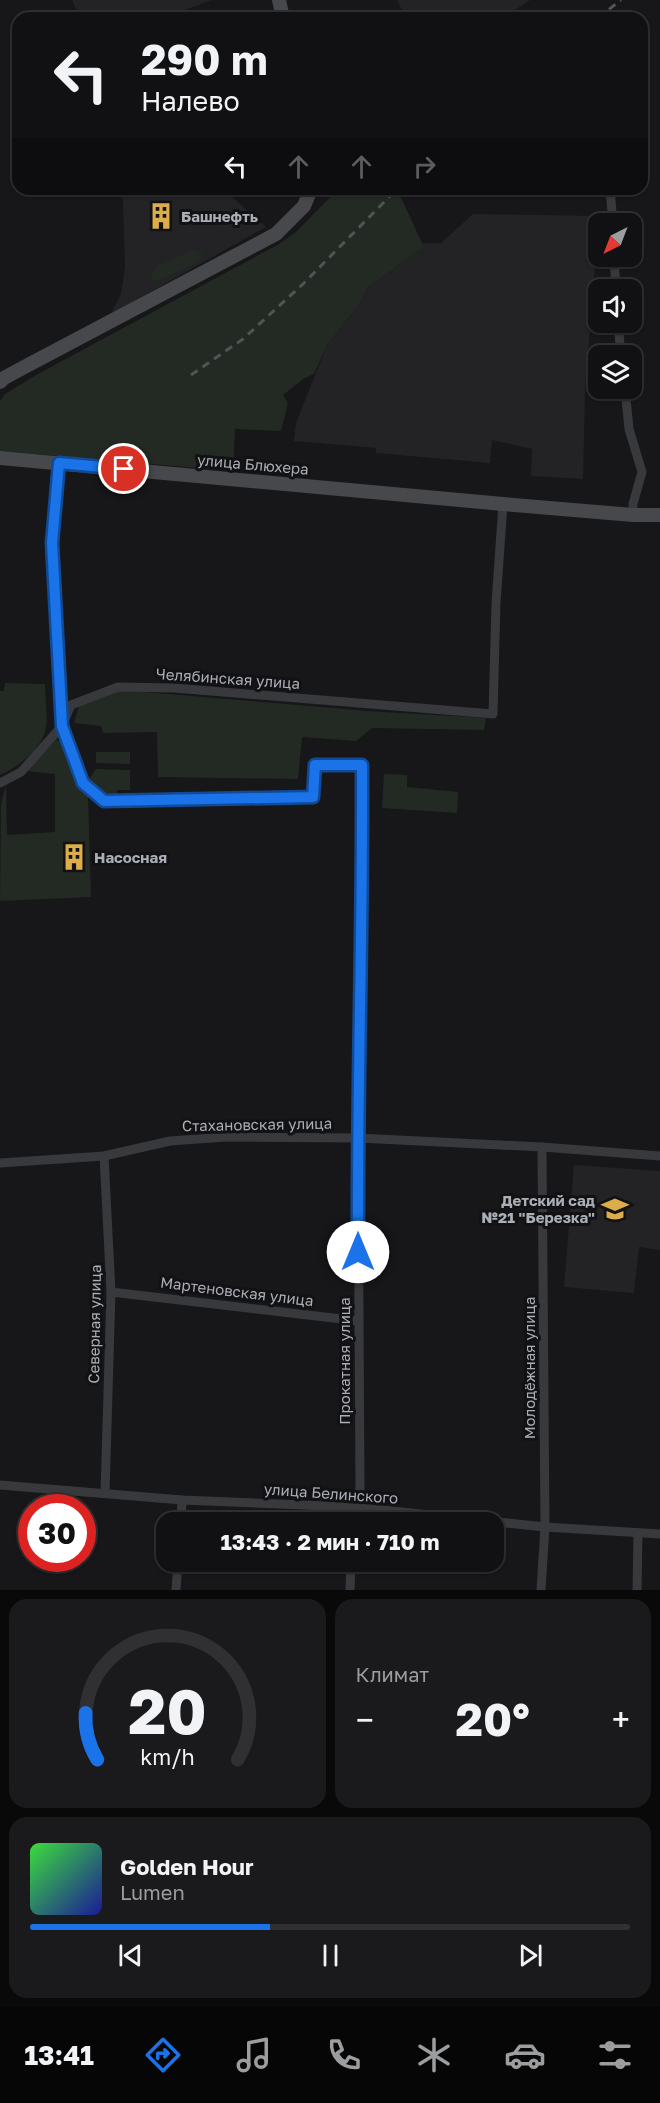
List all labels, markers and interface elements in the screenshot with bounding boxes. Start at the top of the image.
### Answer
text: 290 m [141,34,268,84]
icon: left [42,36,120,114]
text: Налево [141,85,240,117]
icon: left [219,150,252,183]
icon: ahead [282,150,315,183]
icon: ahead [345,150,378,183]
icon: right [408,150,441,183]
building icon: Башнефть [146,201,176,231]
place label: Башнефть [181,207,258,225]
north arrow [588,213,642,267]
map controls [588,213,642,399]
button: sound [588,279,642,333]
button: layers [588,345,642,399]
pin [98,443,149,494]
street label: улица Блюхера [196,450,310,478]
icon: arrive [107,452,140,485]
street label: Челябинская улица [155,664,301,692]
building icon: Насосная [59,842,89,872]
place label: Насосная [94,848,167,866]
street label: Стахановская улица [182,1114,332,1134]
place label: Детский сад №21 "Березка" [481,1191,596,1226]
school or university icon: Детский сад №21 "Березка" [600,1194,630,1224]
position arrow [326,1220,390,1284]
street label: Северная улица [84,1264,104,1384]
street label: Мартеновская улица [159,1273,315,1309]
street label: Прокатная улица [335,1297,353,1425]
street label: Молодёжная улица [520,1297,538,1439]
street label: улица Белинского [263,1479,399,1507]
speed limit sign: 30 [18,1494,96,1572]
text: 13:43 · 2 мин · 710 m [220,1528,440,1555]
text: Климат [356,1662,429,1686]
text: 20 [128,1673,207,1748]
text: 20° [456,1692,530,1746]
text: − [356,1700,374,1739]
text: + [612,1700,630,1739]
text: km/h [140,1745,195,1771]
text: Golden Hour [120,1853,254,1880]
text: Lumen [120,1880,185,1904]
icon: previous [114,1939,147,1972]
icon: pause [314,1939,347,1972]
icon: next [514,1939,547,1972]
icon: directions [142,2034,184,2076]
icon: music [233,2034,275,2076]
icon: phone [323,2034,365,2076]
icon: climate [413,2034,455,2076]
icon: car [504,2034,546,2076]
icon: filters [594,2034,636,2076]
text: 13:41 [24,2039,94,2071]

